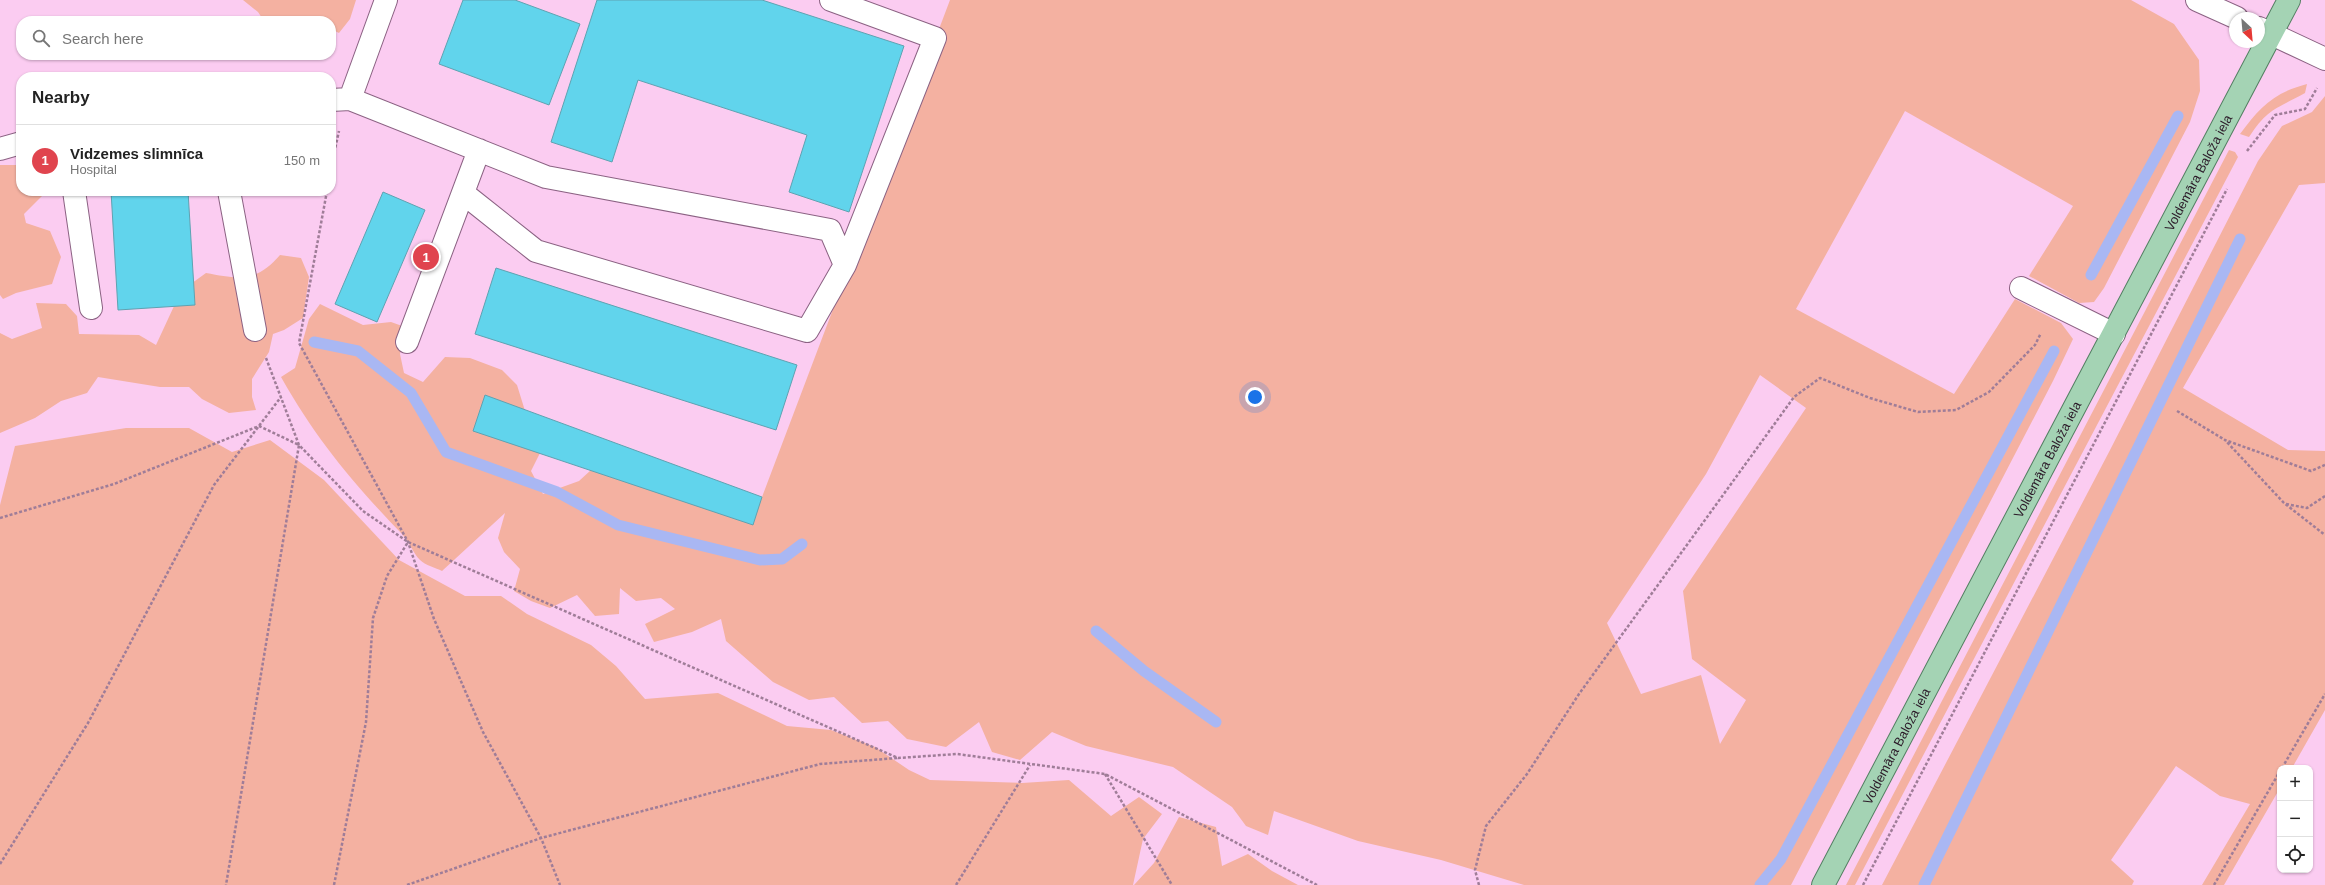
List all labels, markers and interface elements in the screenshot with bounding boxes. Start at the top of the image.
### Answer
north arrow [2229,12,2265,48]
search box [16,16,336,60]
icon: search [30,27,52,49]
text: Search here [62,30,144,47]
text: Nearby [32,88,90,107]
street label: Voldemāra Baloža iela [2162,111,2236,234]
text: Vidzemes slimnīca [70,145,203,162]
text: 1 [41,153,49,168]
text: 150 m [284,153,320,168]
text: Hospital [70,162,117,177]
pin: 1 [413,242,439,272]
your location [1245,387,1265,407]
street label: Voldemāra Baloža iela [2011,398,2085,520]
street label: Voldemāra Baloža iela [1860,685,1934,807]
map controls [2277,765,2313,873]
button: + [2277,765,2313,801]
button: − [2277,801,2313,837]
button: locate [2277,837,2313,873]

